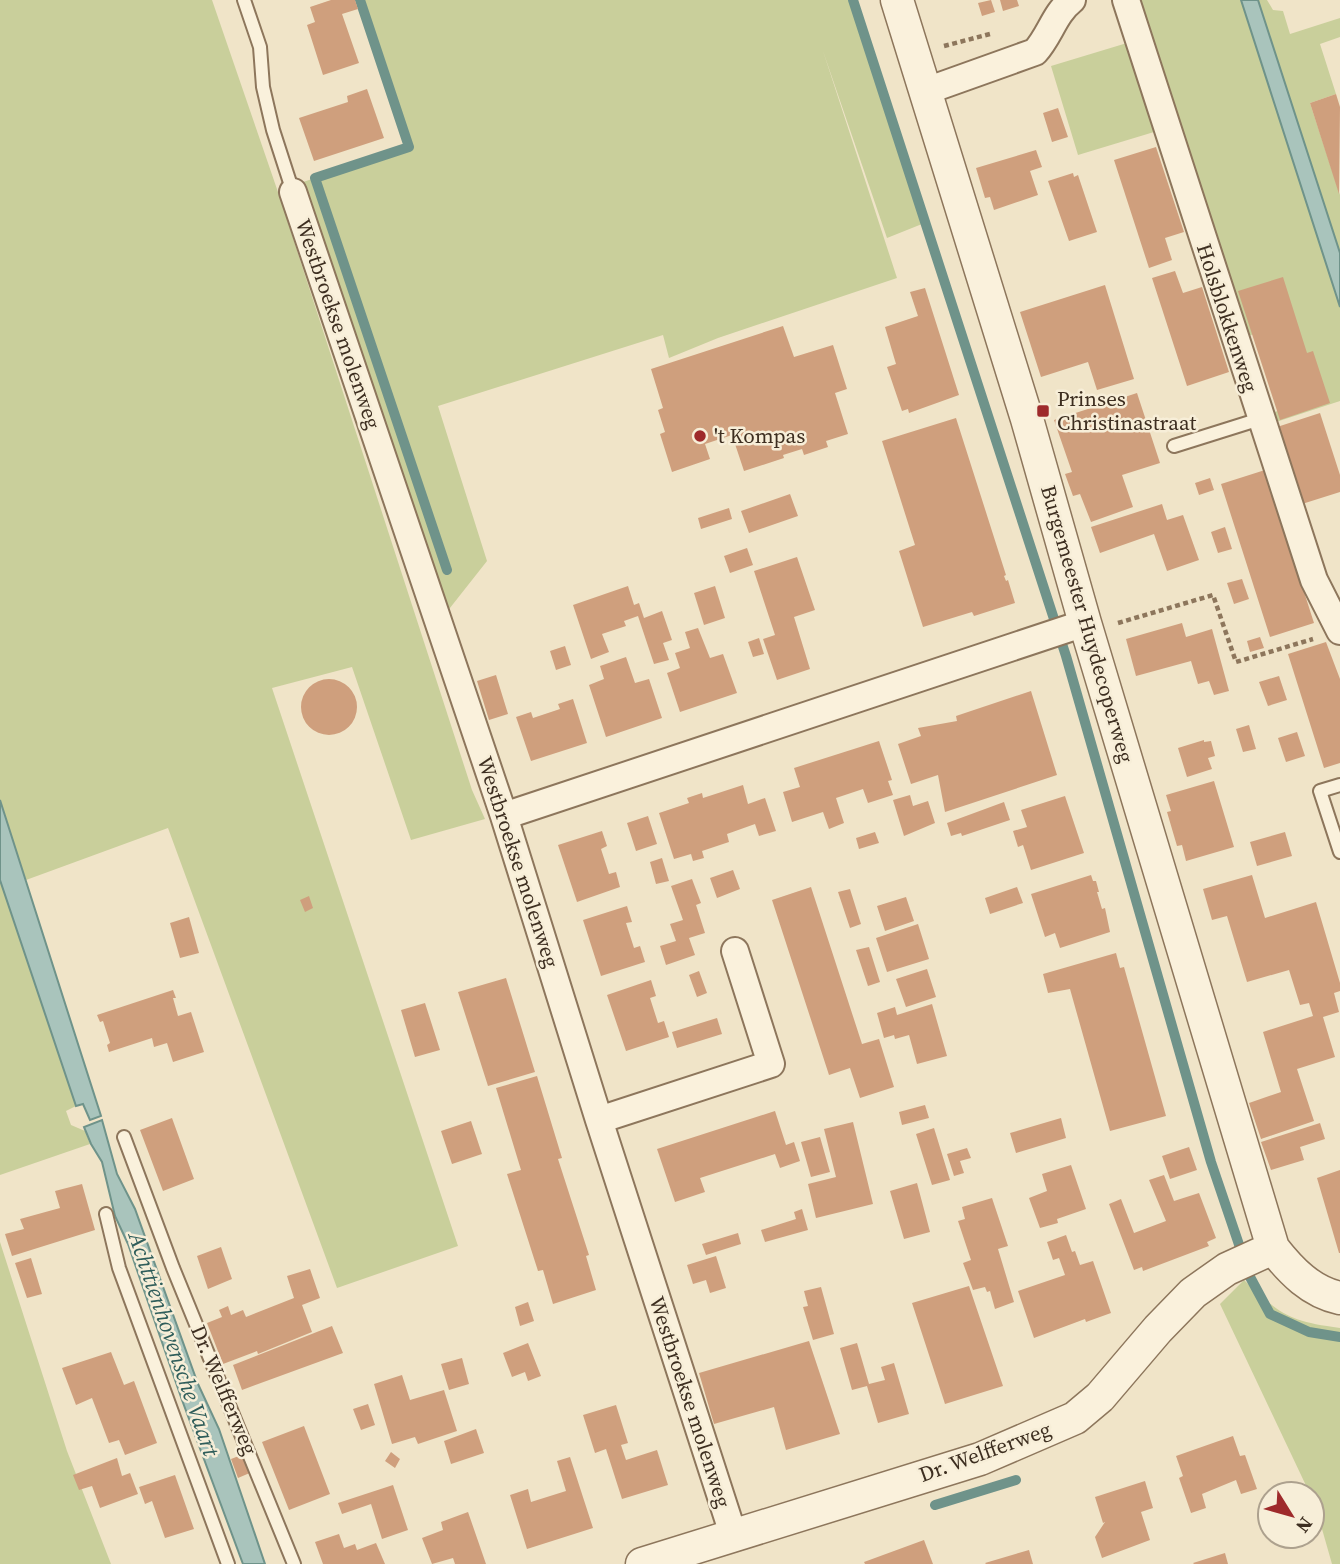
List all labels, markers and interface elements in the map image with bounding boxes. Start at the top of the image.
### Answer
street label: Westbroekse molenweg [289,215,388,433]
street label: Holsblokkenweg [1190,240,1265,396]
place label: Prinses Christinastraat [1057,384,1197,437]
marker: Prinses Christinastraat [1035,403,1051,419]
place label: 't Kompas [714,421,805,450]
marker: 't Kompas [692,428,708,444]
street label: Burgemeester Huydecoperweg [1034,482,1141,766]
street label: Westbroekse molenweg [471,752,566,971]
water label: Achttienhovensche Vaart [120,1226,228,1462]
street label: Westbroekse molenweg [643,1292,738,1511]
street label: Dr. Welfferweg [184,1320,265,1459]
street label: Dr. Welfferweg [915,1414,1055,1489]
north arrow [1256,1480,1326,1550]
text: N [1290,1512,1319,1539]

